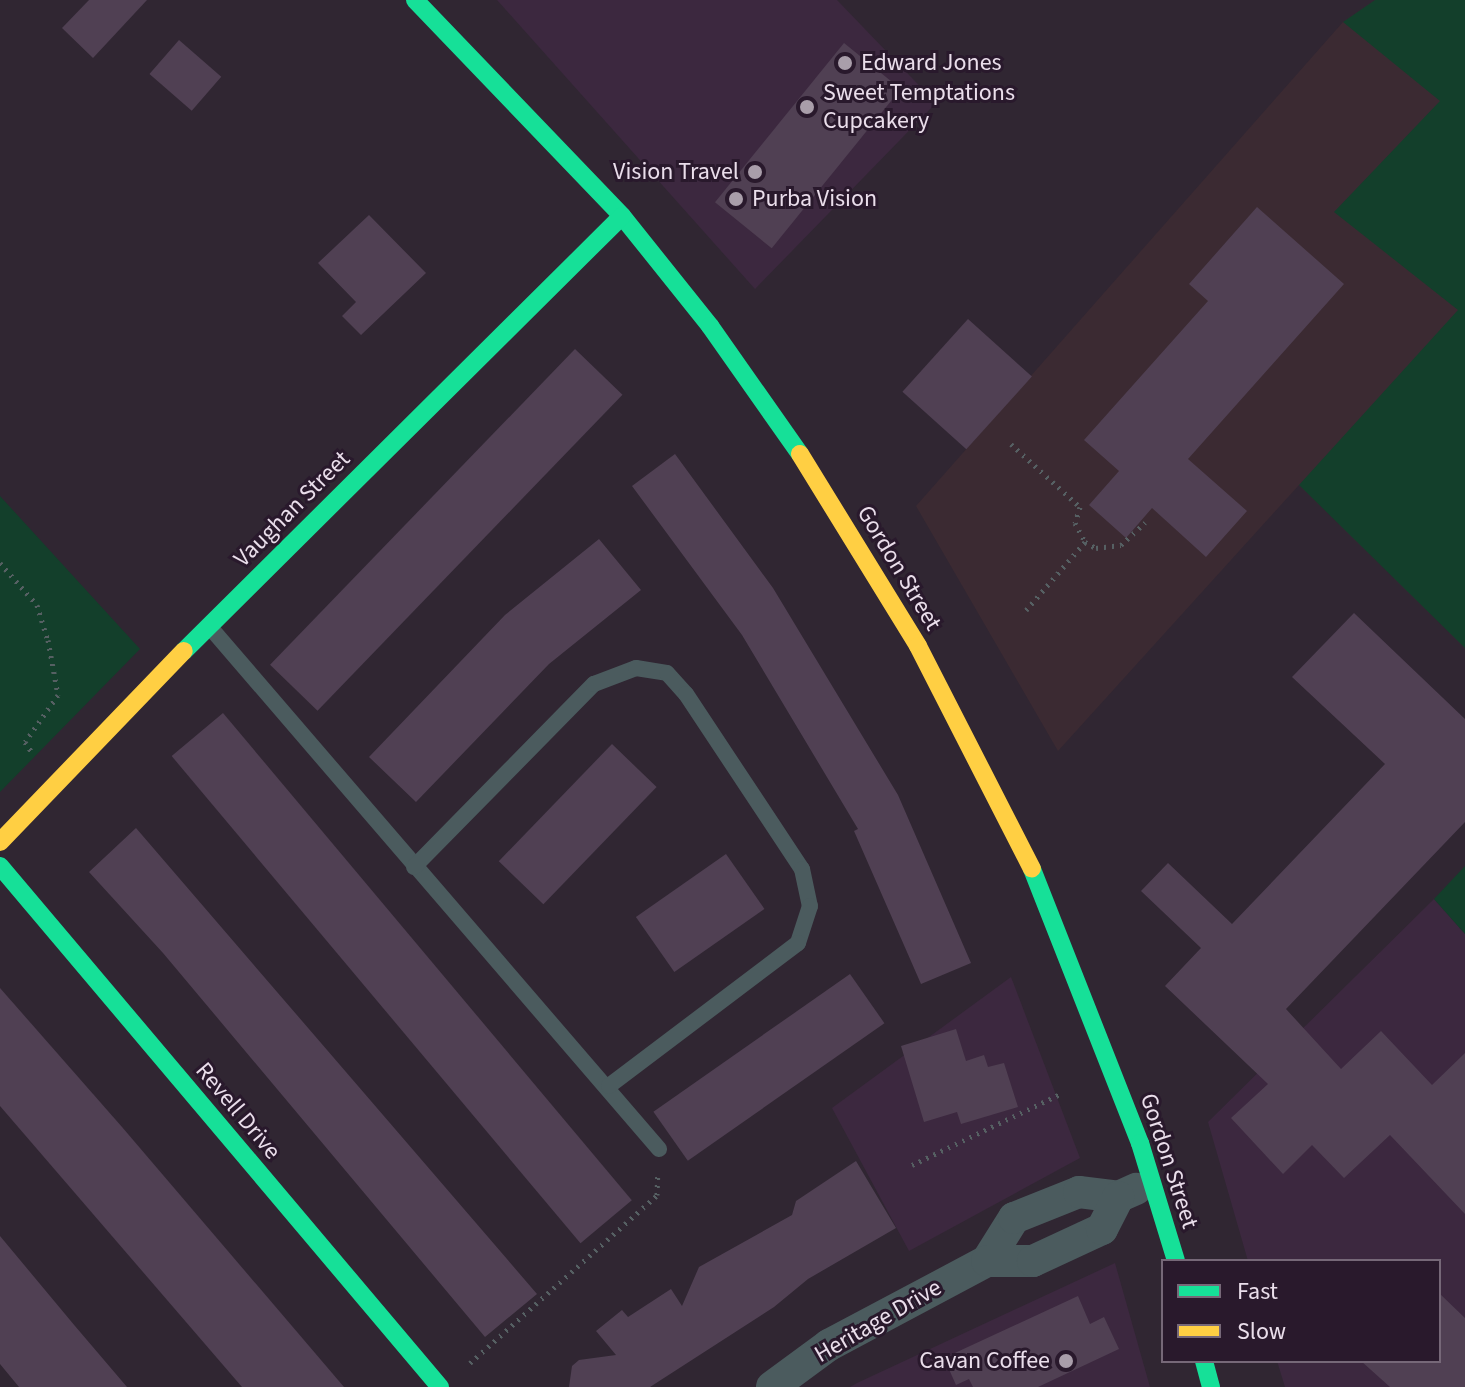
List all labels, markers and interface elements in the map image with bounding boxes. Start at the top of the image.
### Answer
place label: Edward Jones [861,49,1002,77]
marker: Edward Jones [836,54,854,72]
place label: Sweet Temptations Cupcakery [823,79,1015,135]
marker: Sweet Temptations Cupcakery [798,98,816,116]
place label: Vision Travel [613,158,739,186]
marker: Vision Travel [746,163,764,181]
place label: Purba Vision [752,185,877,213]
marker: Purba Vision [727,190,745,208]
street label: Vaughan Street [228,445,356,573]
street label: Gordon Street [851,500,947,636]
street label: Revell Drive [189,1057,287,1165]
street label: Gordon Street [1134,1090,1204,1232]
legend [1161,1259,1441,1363]
street label: Heritage Drive [809,1273,947,1369]
text: Fast [1237,1274,1278,1309]
text: Slow [1237,1314,1286,1349]
place label: Cavan Coffee [919,1347,1050,1375]
marker: Cavan Coffee [1057,1352,1075,1370]

